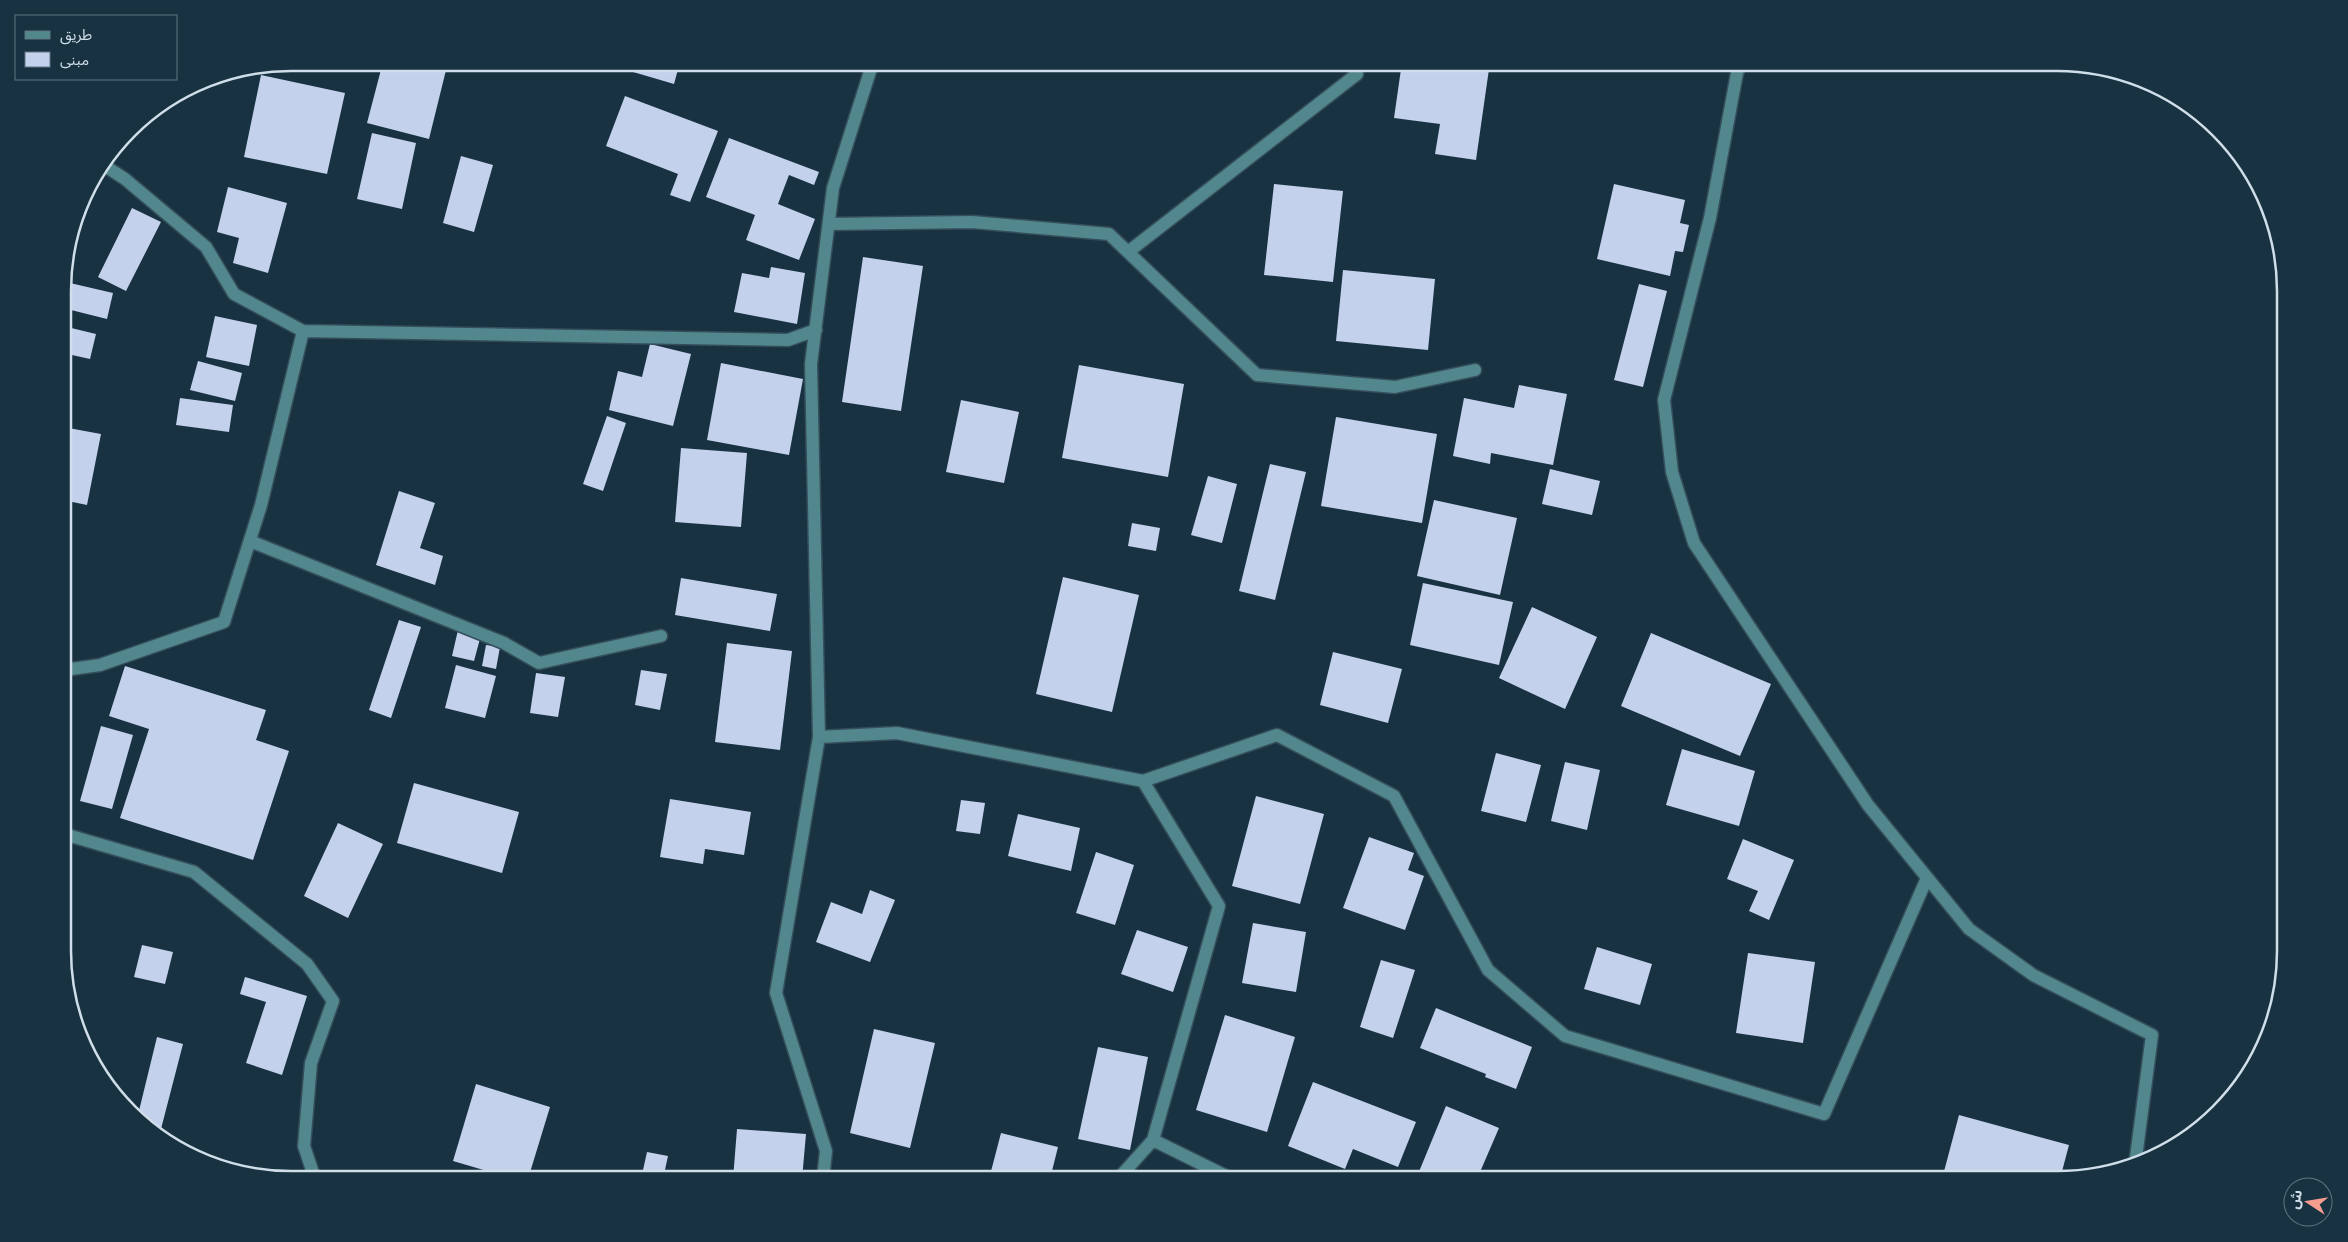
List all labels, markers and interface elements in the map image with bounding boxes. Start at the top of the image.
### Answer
legend [15,15,178,80]
text: طريق [60,27,92,46]
text: مبنى [60,52,89,71]
north arrow [2283,1177,2333,1227]
text: ش [2286,1188,2307,1211]

